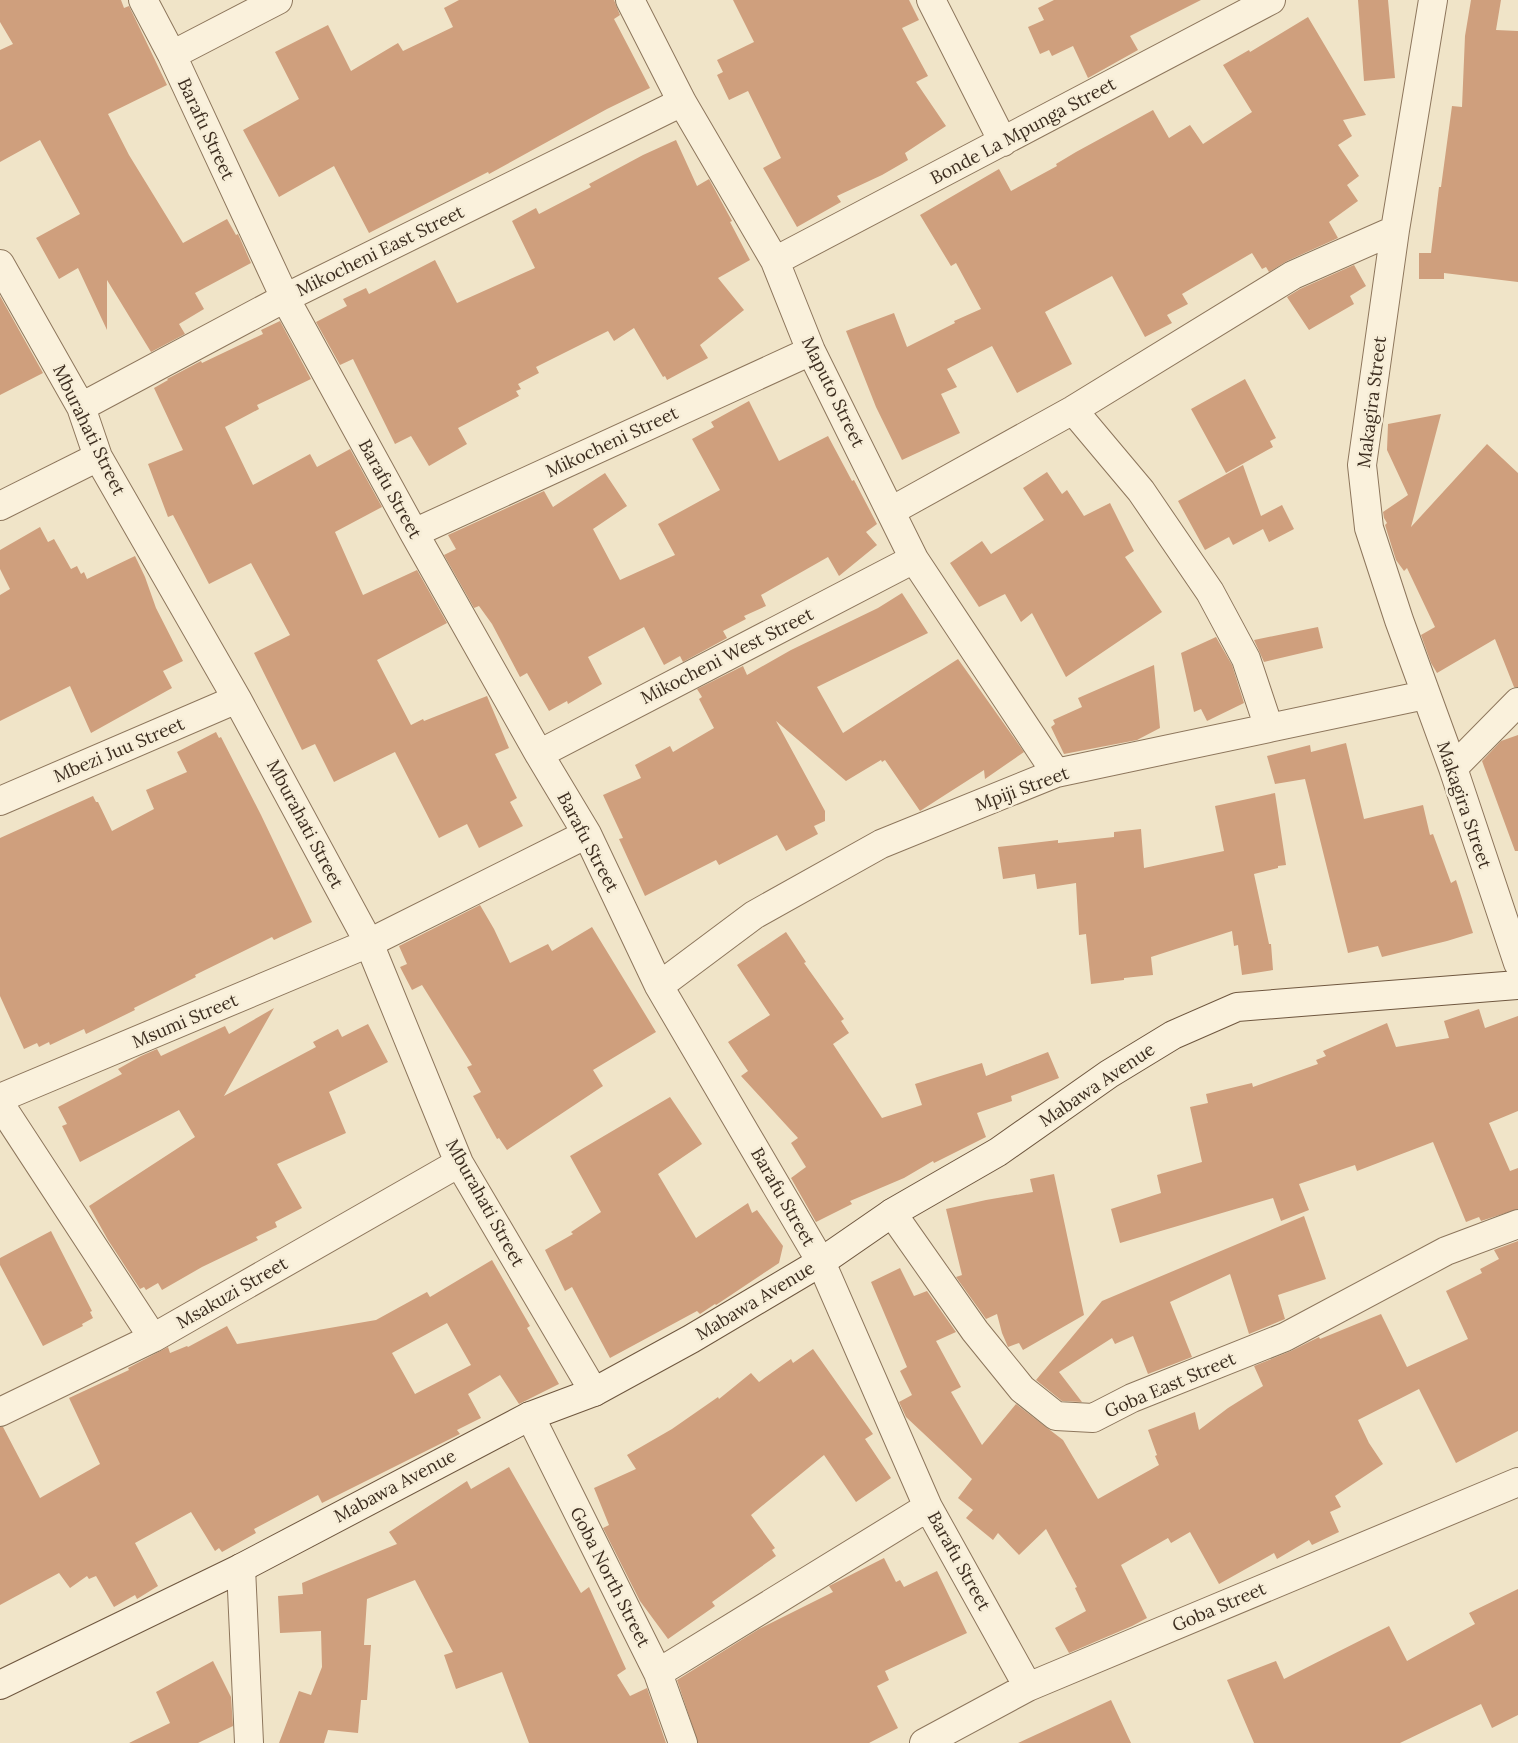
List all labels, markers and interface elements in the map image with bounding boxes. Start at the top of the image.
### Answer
street label: Bonde La Mpunga Street [926,72,1119,189]
street label: Barafu Street [173,74,240,184]
street label: Mikocheni East Street [292,200,468,301]
street label: Maputo Street [797,333,870,451]
street label: Makagira Street [1352,335,1391,469]
street label: Mburahati Street [48,361,131,499]
street label: Mikocheni Street [542,401,682,482]
street label: Barafu Street [354,435,427,542]
street label: Mikocheni West Street [637,602,817,709]
street label: Mbezi Juu Street [50,712,188,787]
street label: Makagira Street [1432,738,1497,871]
street label: Mburahati Street [262,755,349,892]
street label: Mpiji Street [972,761,1072,816]
street label: Barafu Street [552,788,624,896]
street label: Msumi Street [129,988,241,1053]
street label: Mabawa Avenue [1034,1037,1159,1132]
street label: Mburahati Street [441,1135,530,1271]
street label: Barafu Street [746,1143,821,1250]
street label: Msakuzi Street [172,1251,291,1334]
street label: Mabawa Avenue [691,1256,819,1345]
street label: Goba East Street [1101,1347,1239,1423]
street label: Mabawa Avenue [330,1444,460,1527]
street label: Goba North Street [565,1503,656,1651]
street label: Barafu Street [923,1507,996,1614]
street label: Goba Street [1168,1576,1269,1637]

